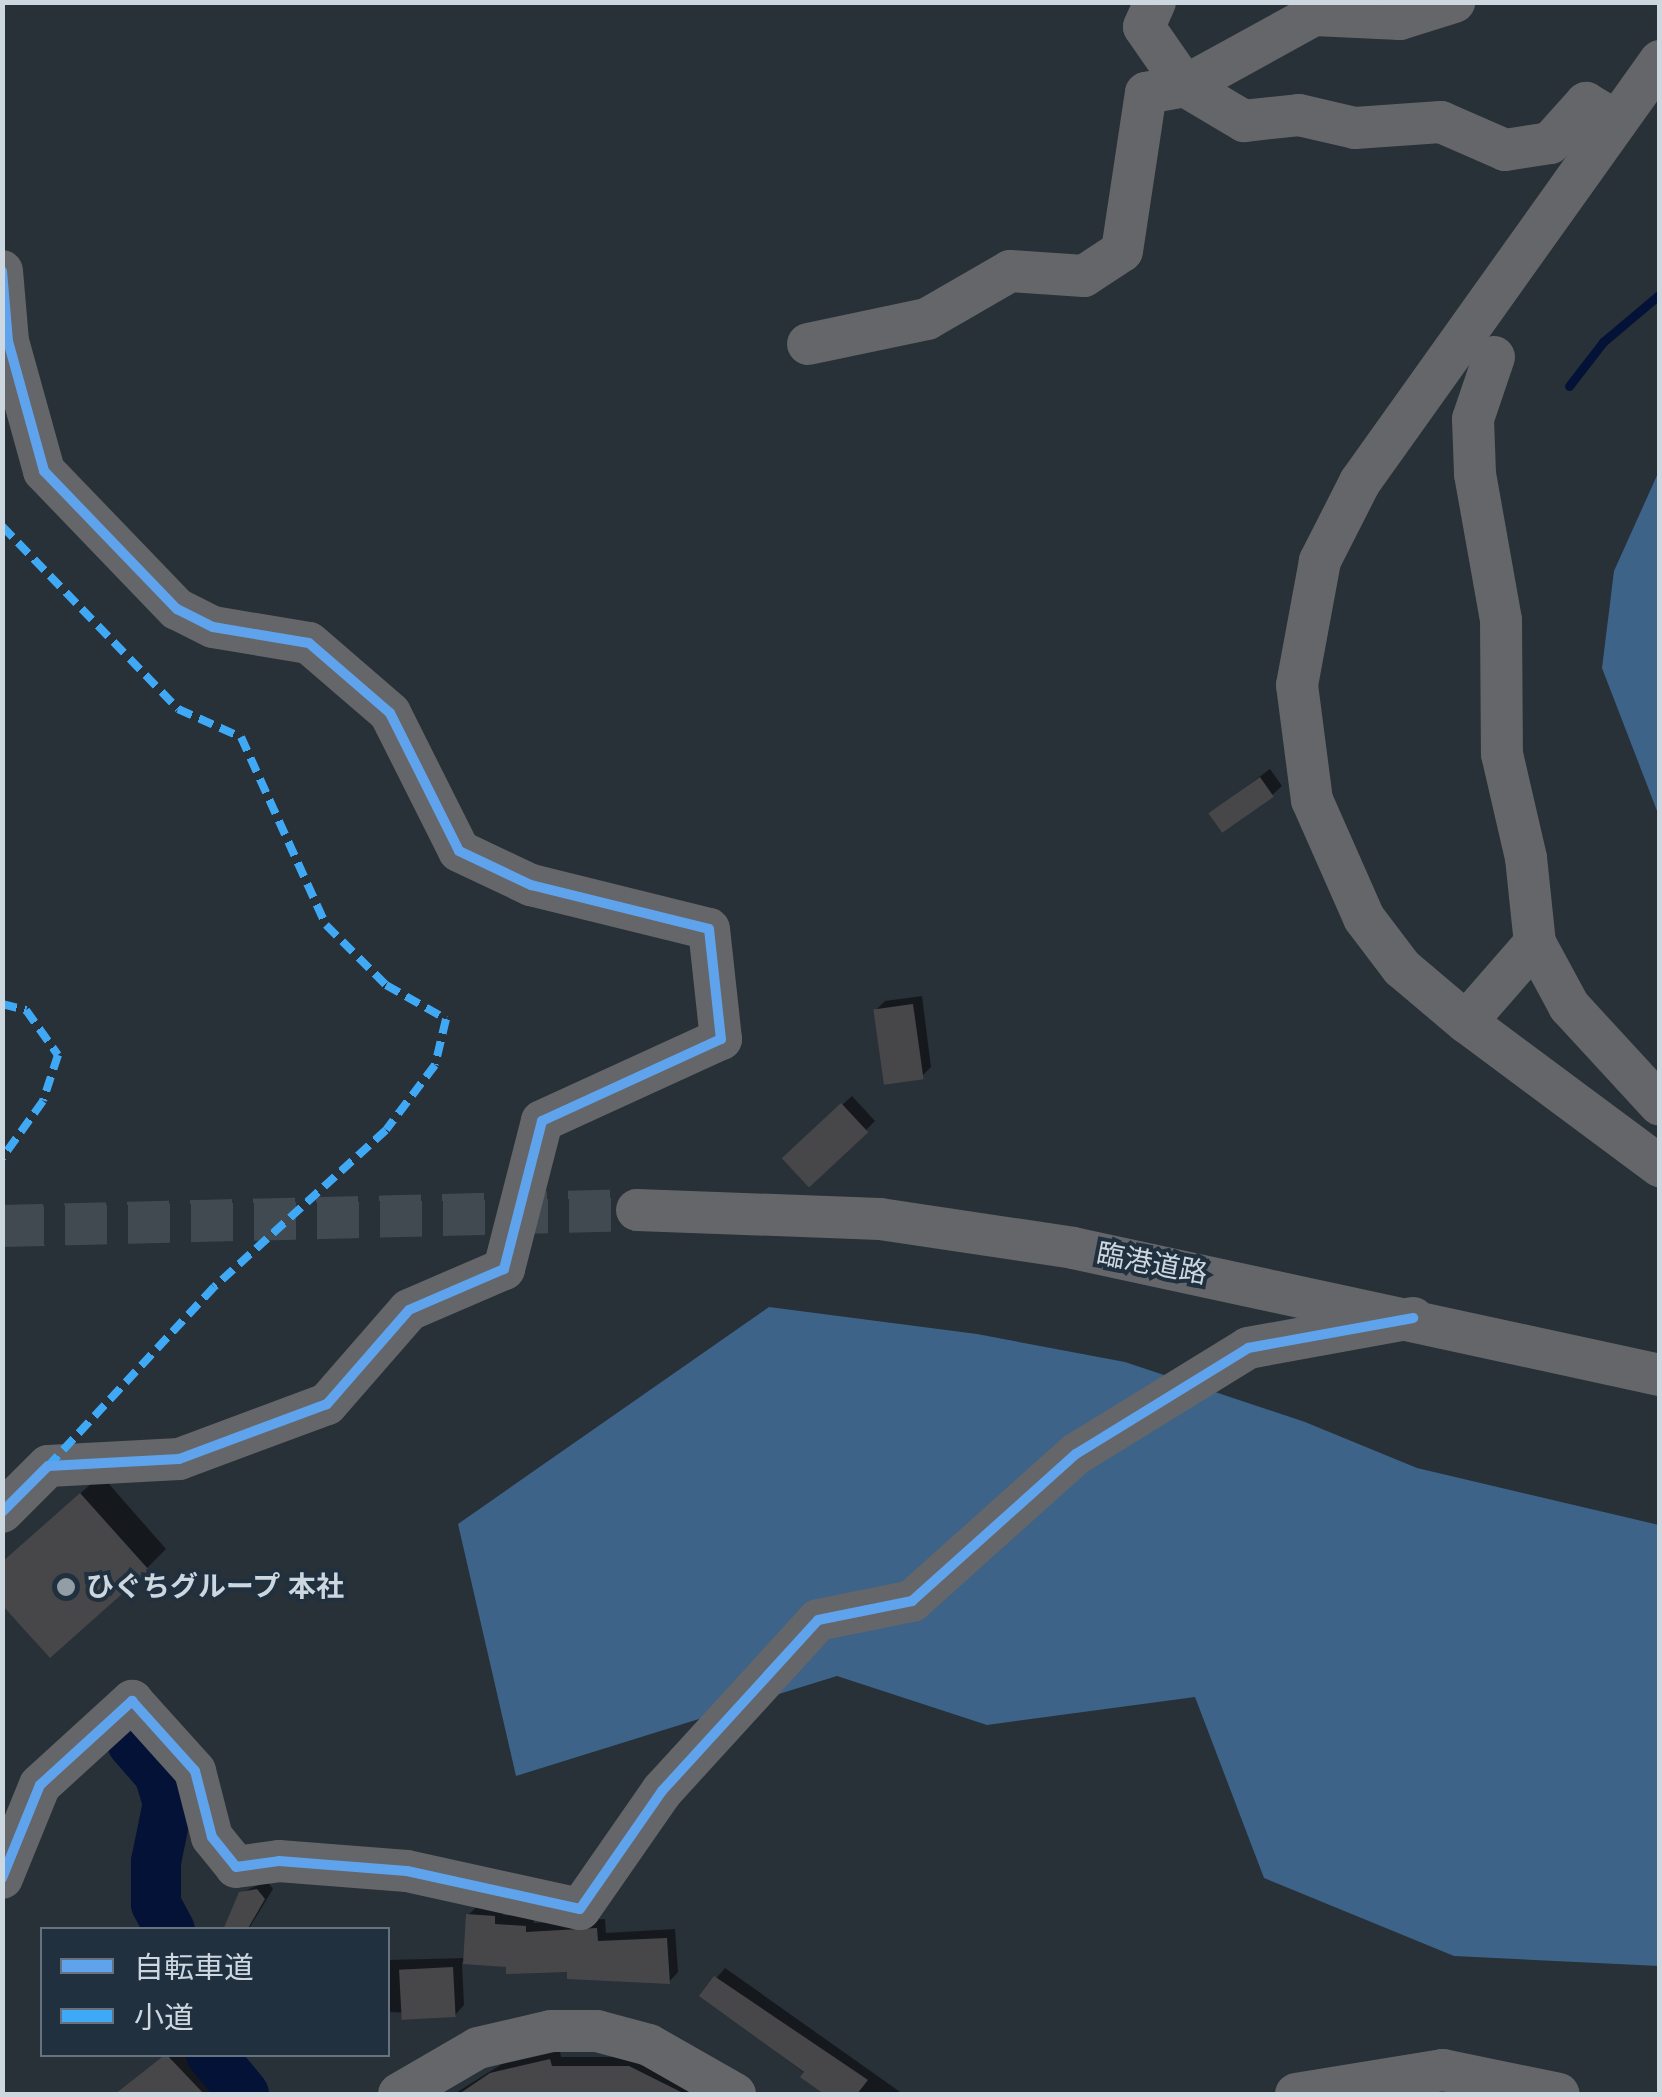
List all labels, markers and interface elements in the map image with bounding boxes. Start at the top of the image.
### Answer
street label: 臨港道路 [1094,1237,1210,1291]
place label: ひぐちグループ 本社 [86,1570,346,1604]
marker: ひぐちグループ 本社 [55,1576,77,1598]
legend [40,1927,390,2057]
text: 自転車道 [134,1948,254,1989]
text: 小道 [134,1998,194,2039]

